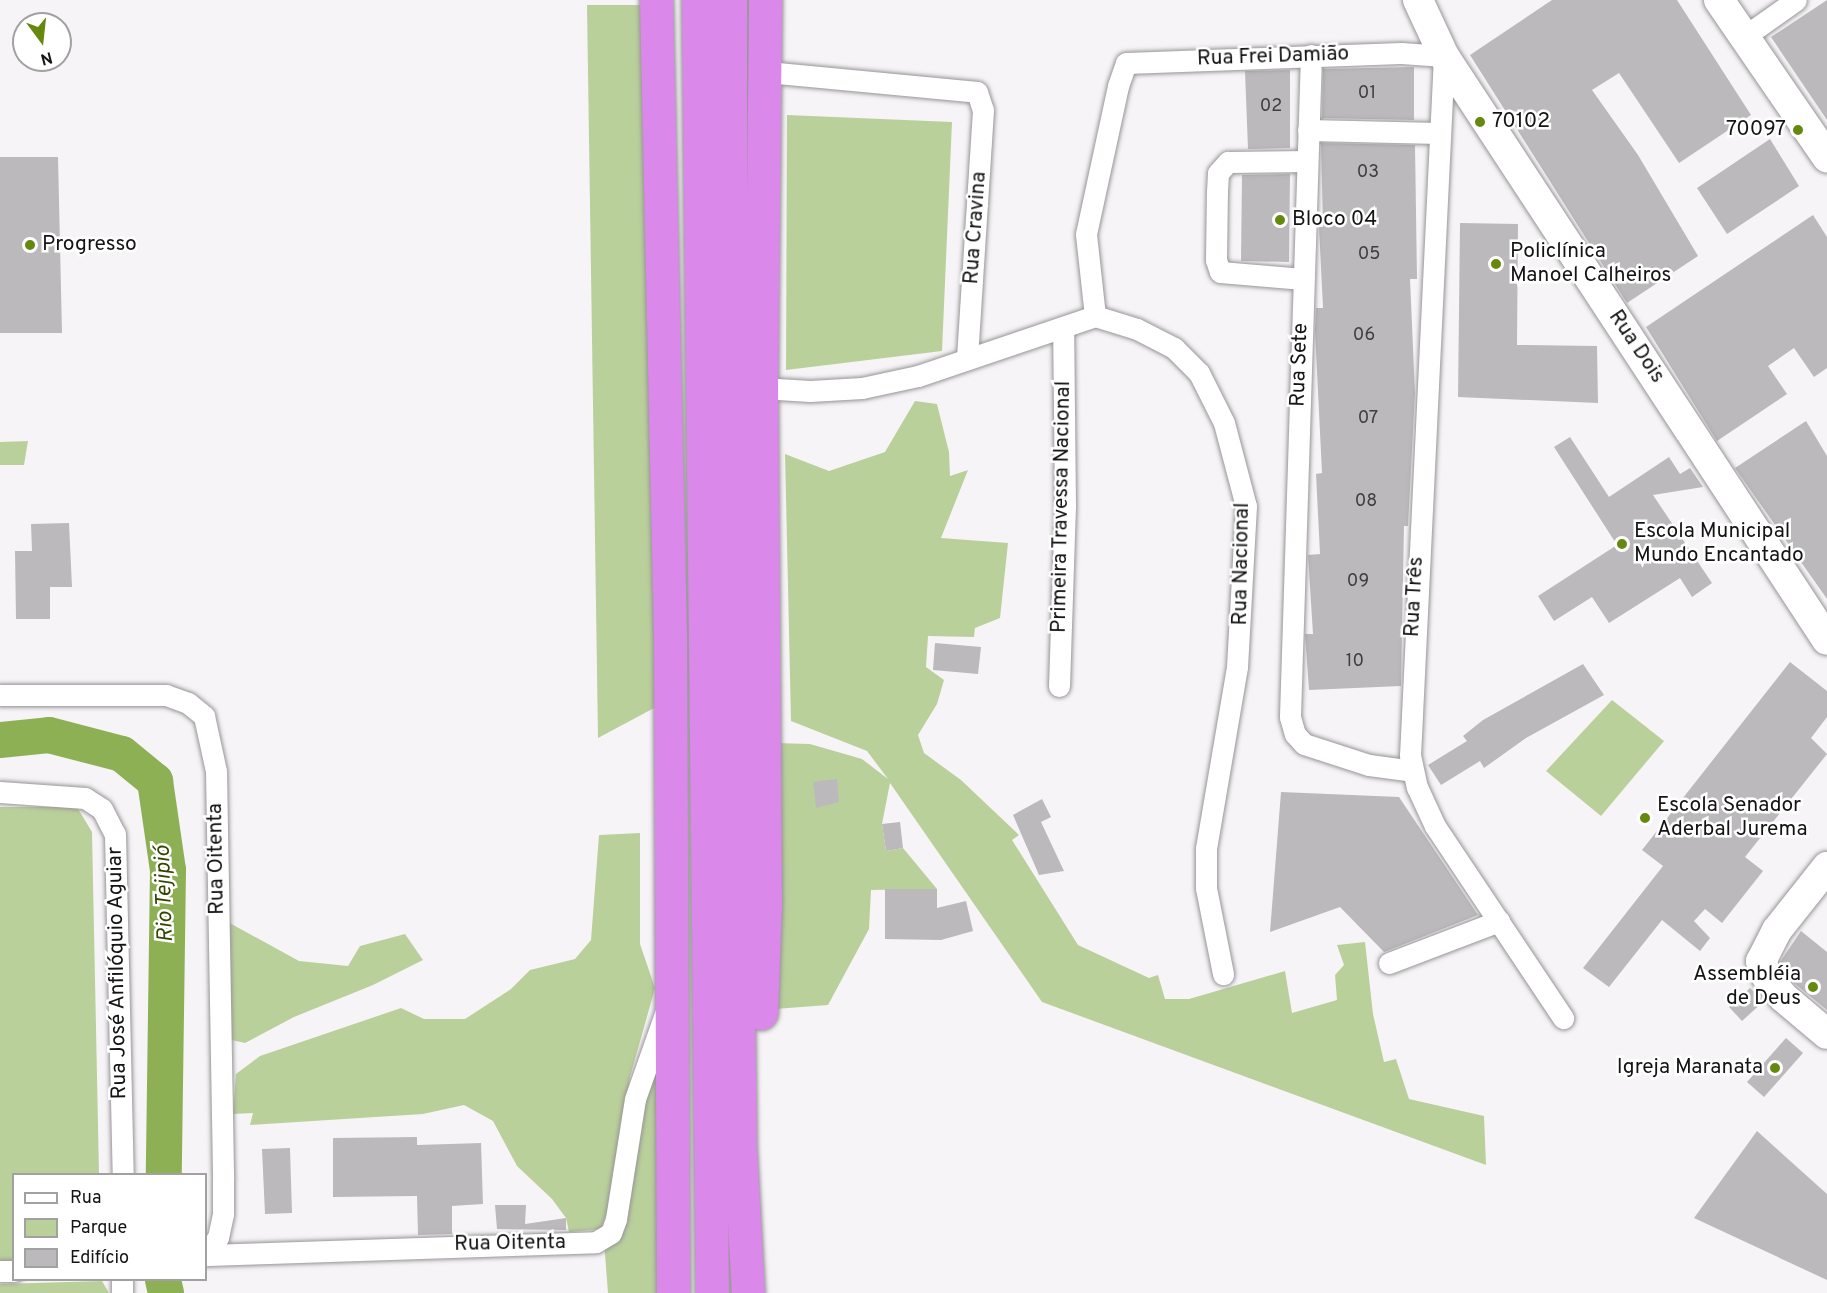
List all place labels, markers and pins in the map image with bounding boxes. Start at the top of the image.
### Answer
place label: 70102 [1492,109,1550,135]
marker: 70102 [1473,115,1487,129]
place label: 70097 [1726,117,1786,143]
marker: 70097 [1791,123,1805,137]
place label: Bloco 04 [1292,207,1377,233]
marker: Bloco 04 [1273,213,1287,227]
place label: Progresso [42,232,137,258]
marker: Progresso [23,238,37,252]
place label: Policlínica Manoel Calheiros [1510,239,1671,289]
marker: Policlínica Manoel Calheiros [1487,255,1505,273]
place label: Escola Municipal Mundo Encantado [1634,519,1804,569]
marker: Escola Municipal Mundo Encantado [1615,537,1629,551]
place label: Escola Senador Aderbal Jurema [1657,793,1808,843]
marker: Escola Senador Aderbal Jurema [1638,811,1652,825]
place label: Assembléia de Deus [1693,962,1801,1012]
marker: Assembléia de Deus [1806,980,1820,994]
place label: Igreja Maranata [1617,1055,1763,1081]
marker: Igreja Maranata [1768,1061,1782,1075]

